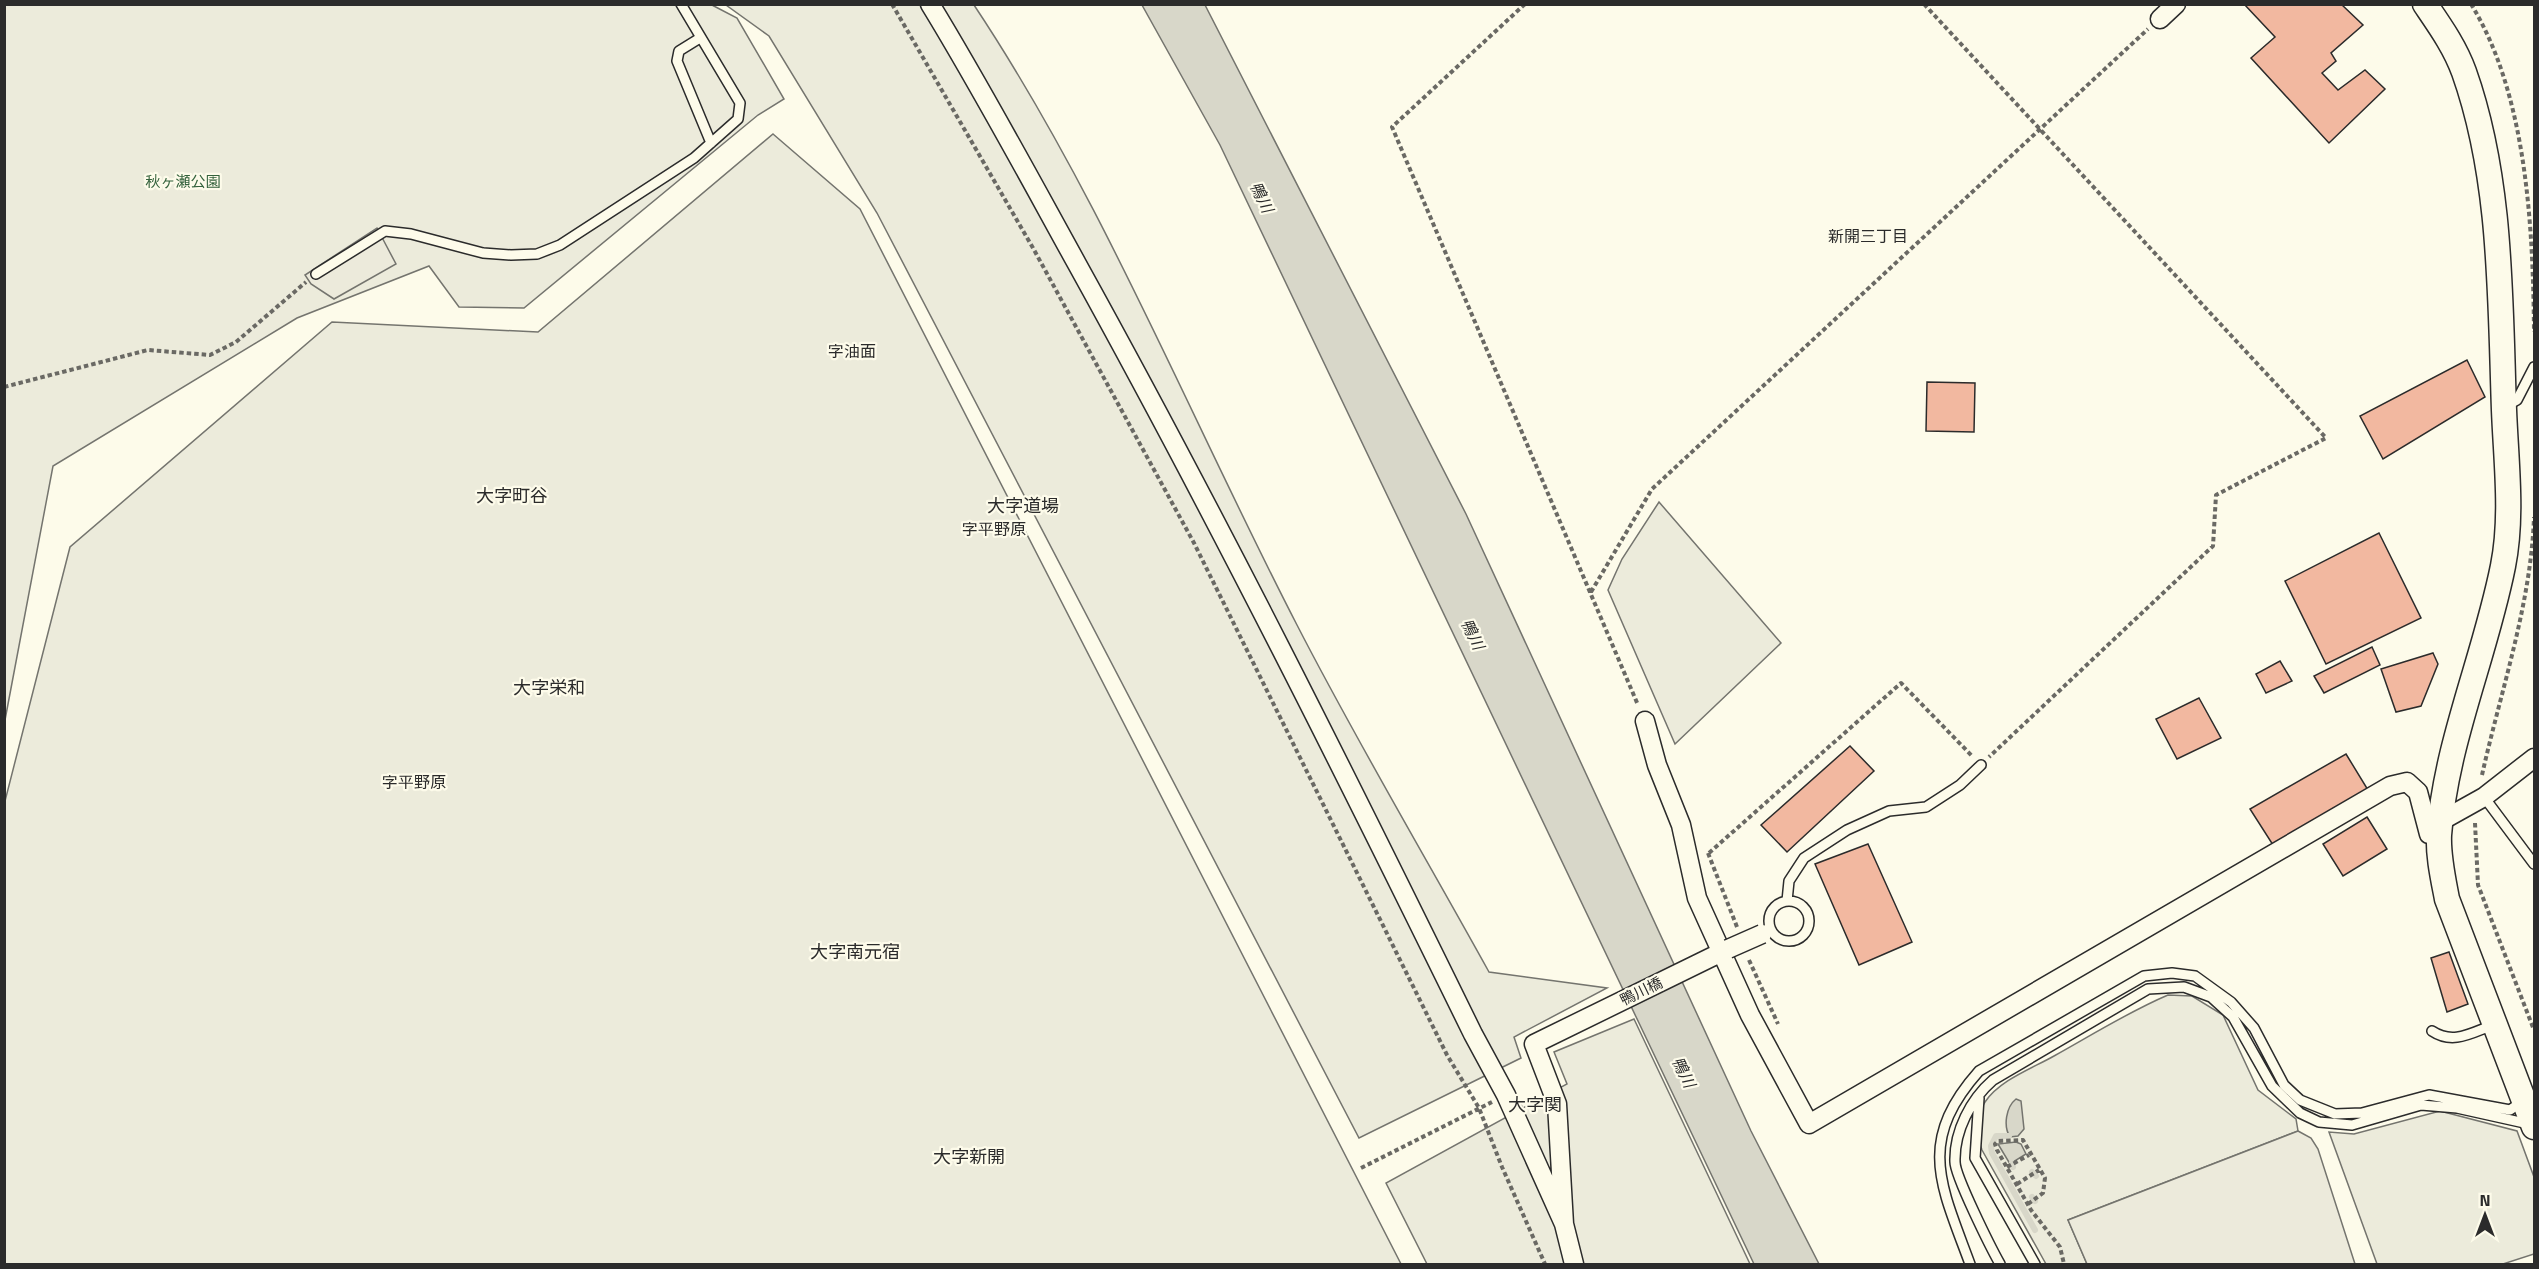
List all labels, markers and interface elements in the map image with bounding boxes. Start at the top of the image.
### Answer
park label: 秋ヶ瀬公園 [145,170,221,193]
water label: 鴨川 [1244,177,1281,218]
district label: 新開三丁目 [1828,224,1908,248]
district label: 字油面 [828,339,876,363]
district label: 大字町谷 [476,482,548,509]
district label: 大字道場 [987,492,1059,519]
district label: 字平野原 [962,517,1026,541]
water label: 鴨川 [1455,614,1492,655]
district label: 大字栄和 [513,674,585,701]
district label: 字平野原 [382,770,446,794]
district label: 大字南元宿 [810,938,900,965]
street label: 鴨川橋 [1616,971,1666,1011]
water label: 鴨川 [1666,1052,1703,1093]
district label: 大字関 [1508,1091,1562,1118]
district label: 大字新開 [933,1143,1005,1170]
north arrow [2455,1185,2515,1245]
text: N [2479,1188,2491,1212]

